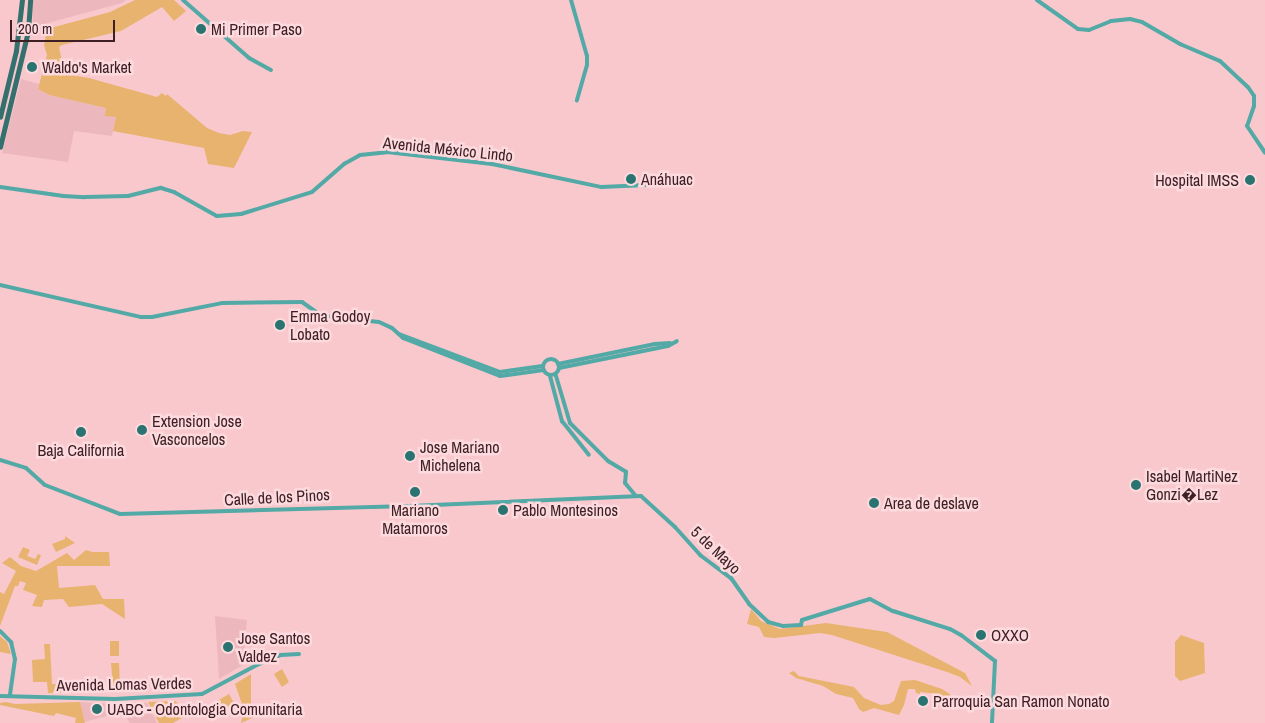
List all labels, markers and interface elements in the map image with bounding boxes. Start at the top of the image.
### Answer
scale bar [12,10,118,42]
text: 200 m [18,18,52,39]
place label: Mi Primer Paso [211,19,302,39]
marker: Mi Primer Paso [195,23,207,35]
place label: Waldo's Market [42,57,132,77]
marker: Waldo's Market [26,61,38,73]
street label: Avenida México Lindo [382,133,514,165]
place label: Anáhuac [641,169,693,189]
place label: Hospital IMSS [1155,170,1239,190]
marker: Anáhuac [625,173,637,185]
marker: Hospital IMSS [1243,173,1257,187]
place label: Emma Godoy Lobato [290,306,370,344]
marker: Emma Godoy Lobato [274,319,286,331]
place label: Extension Jose Vasconcelos [152,411,242,449]
marker: Extension Jose Vasconcelos [136,424,148,436]
marker: Baja California [75,426,87,438]
place label: Jose Mariano Michelena [420,437,499,475]
place label: Baja California [38,440,124,460]
marker: Jose Mariano Michelena [404,450,416,462]
place label: Isabel MartiNez Gonzi�Lez [1146,466,1238,504]
marker: Isabel MartiNez Gonzi�Lez [1130,479,1142,491]
street label: Calle de los Pinos [224,485,330,509]
marker: Mariano Matamoros [409,486,421,498]
place label: Area de deslave [884,493,979,513]
marker: Area de deslave [868,497,880,509]
place label: Mariano Matamoros [382,500,448,538]
place label: Pablo Montesinos [513,500,618,520]
marker: Pablo Montesinos [497,504,509,516]
street label: 5 de Mayo [687,522,745,578]
place label: OXXO [991,625,1029,645]
place label: Jose Santos Valdez [238,628,310,666]
marker: OXXO [975,629,987,641]
marker: Jose Santos Valdez [222,641,234,653]
street label: Avenida Lomas Verdes [56,673,192,695]
place label: Parroquia San Ramon Nonato [933,691,1109,711]
marker: Parroquia San Ramon Nonato [917,695,929,707]
place label: UABC - Odontologia Comunitaria [107,699,302,719]
marker: UABC - Odontologia Comunitaria [91,703,103,715]

